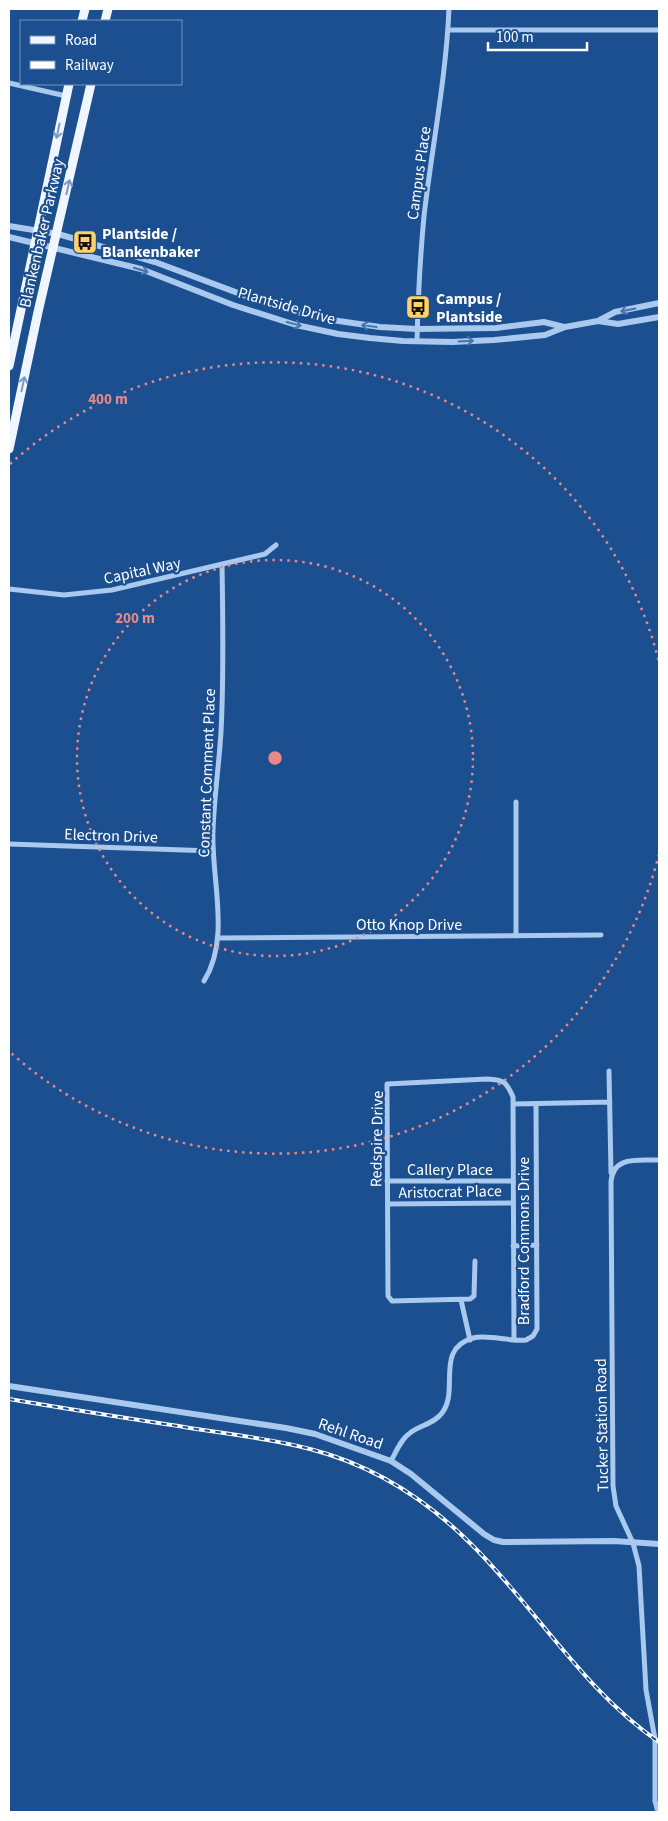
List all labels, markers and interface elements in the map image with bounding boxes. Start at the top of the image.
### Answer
legend [20,20,182,85]
scale bar [488,20,587,52]
text: 100 m [496,27,534,48]
text: Road [65,30,97,51]
text: Railway [65,55,114,76]
one-way arrow [53,123,63,139]
street label: Campus Place [402,125,436,221]
street label: Blankenbaker Parkway [14,156,70,310]
one-way arrow [64,179,73,195]
place label: Plantside / Blankenbaker [102,223,201,263]
bus stop icon: Plantside / Blankenbaker [72,229,98,255]
one-way arrow [133,265,149,275]
street label: Plantside Drive [235,282,338,330]
place label: Campus / Plantside [436,288,503,328]
bus stop icon: Campus / Plantside [405,294,431,320]
one-way arrow [620,305,636,315]
one-way arrow [286,320,302,329]
one-way arrow [361,320,377,330]
one-way arrow [457,336,473,346]
one-way arrow [18,376,28,392]
text: 400 m [88,389,128,410]
street label: Capital Way [102,552,183,590]
text: 200 m [115,608,155,629]
street label: Constant Comment Place [193,688,221,858]
centre of rings [266,749,284,767]
street label: Electron Drive [64,823,158,849]
street label: Otto Knop Drive [356,914,462,936]
street label: Redspire Drive [365,1091,389,1187]
street label: Bradford Commons Drive [513,1157,535,1325]
street label: Callery Place [407,1159,493,1181]
street label: Aristocrat Place [398,1180,502,1204]
street label: Tucker Station Road [590,1358,614,1492]
street label: Rehl Road [315,1413,386,1455]

